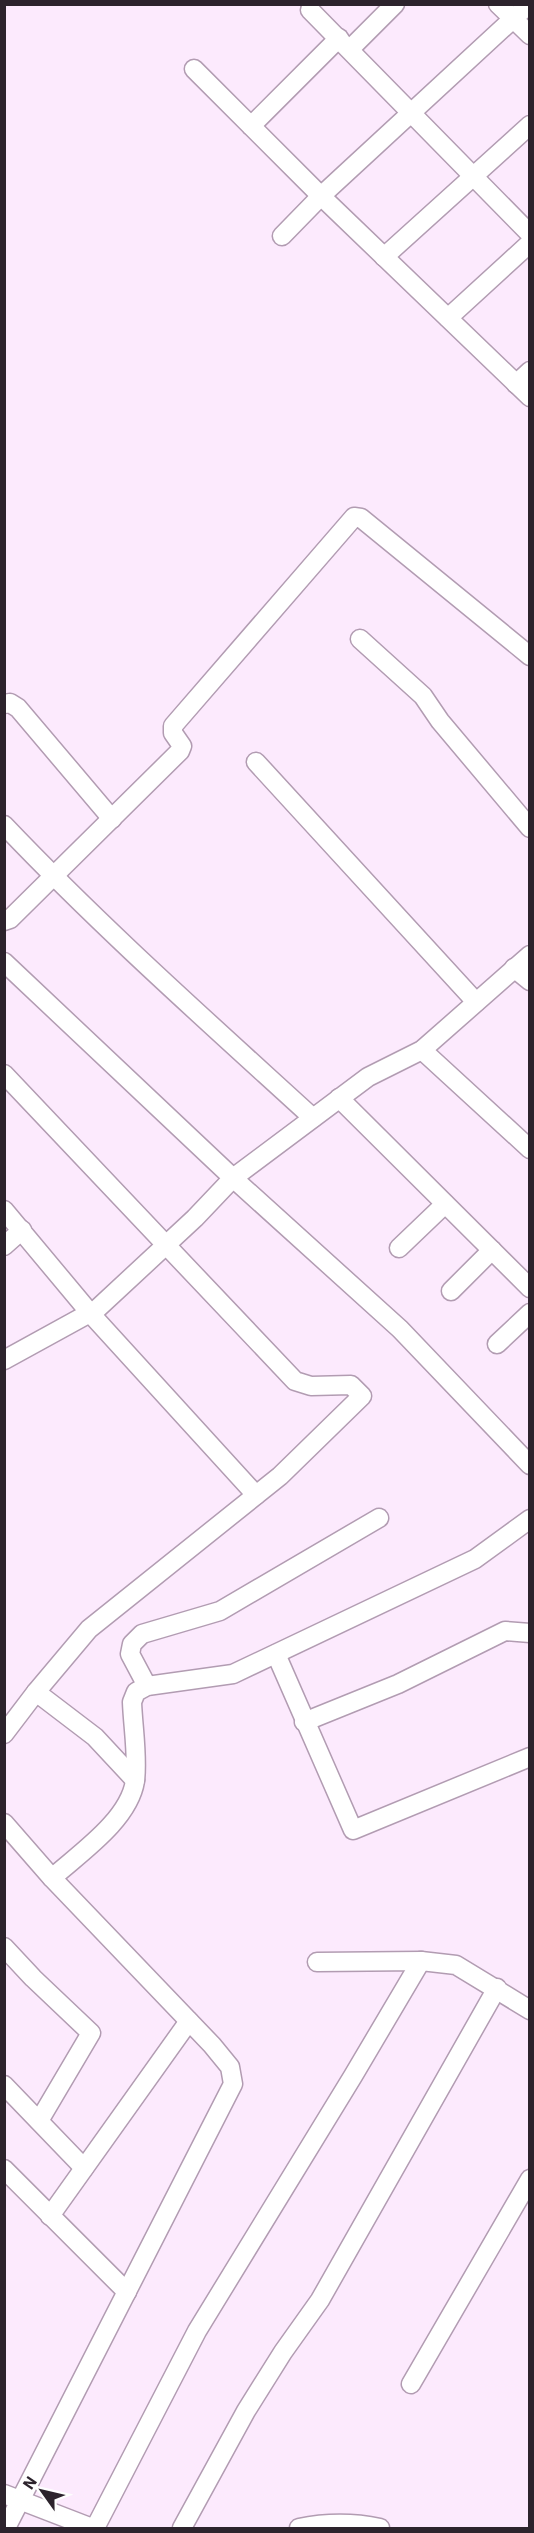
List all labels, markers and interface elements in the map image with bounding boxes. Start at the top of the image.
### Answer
north arrow [12,2461,72,2521]
text: N [18,2472,41,2493]

